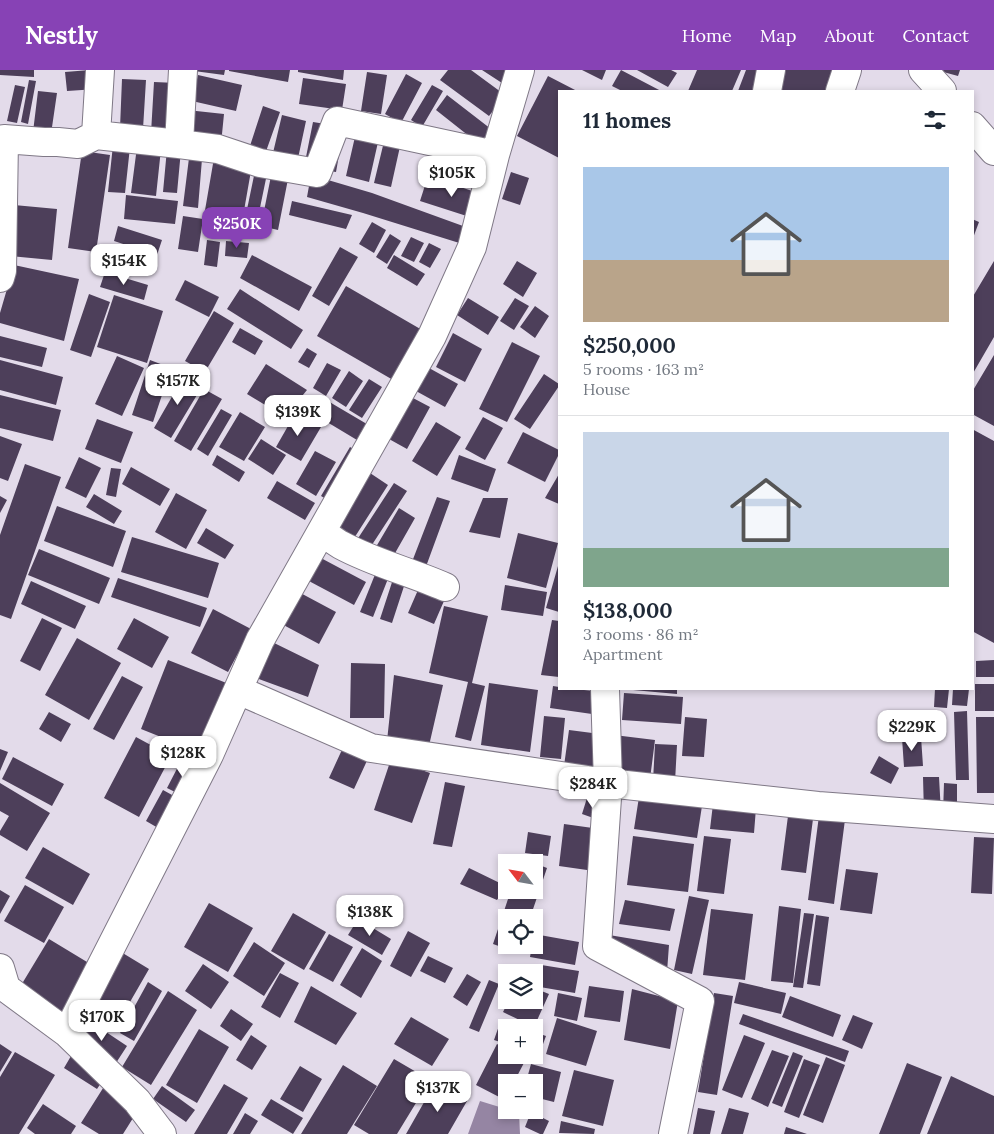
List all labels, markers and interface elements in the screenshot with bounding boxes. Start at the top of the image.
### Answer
text: Nestly [25,20,98,51]
text: Home [682,24,732,47]
text: Map [760,24,796,47]
text: About [824,24,874,47]
text: Contact [902,24,969,47]
icon: filters [921,106,949,134]
text: 11 homes [583,107,671,134]
pin: $105K [417,156,487,198]
text: $105K [429,162,475,182]
icon: home [721,199,811,289]
pin: $250K [202,206,272,249]
text: $250K [213,213,261,233]
pin: $154K [89,244,159,286]
text: $154K [102,250,146,270]
text: $250,000 [583,332,676,359]
text: 5 rooms · 163 m² [583,359,704,379]
pin: $157K [143,364,213,406]
text: $157K [156,370,200,390]
text: House [583,379,630,399]
pin: $139K [263,394,333,437]
text: $139K [275,401,321,421]
icon: home [721,465,811,555]
text: $138,000 [583,597,673,624]
text: 3 rooms · 86 m² [583,624,699,644]
text: Apartment [583,644,663,664]
pin: $229K [877,710,947,752]
text: $229K [888,716,936,736]
pin: $128K [148,736,218,778]
text: $128K [161,742,205,762]
pin: $284K [558,766,628,809]
text: $284K [569,773,617,793]
north arrow [498,854,542,899]
map controls [498,854,543,1119]
pin: $138K [335,894,405,937]
text: $138K [347,901,393,921]
button: locate [498,909,543,954]
button: layers [498,964,543,1009]
pin: $170K [67,1000,137,1042]
text: $170K [80,1006,124,1026]
button: + [498,1019,543,1064]
pin: $137K [403,1070,473,1113]
button: − [498,1074,543,1119]
text: $137K [416,1077,460,1097]

